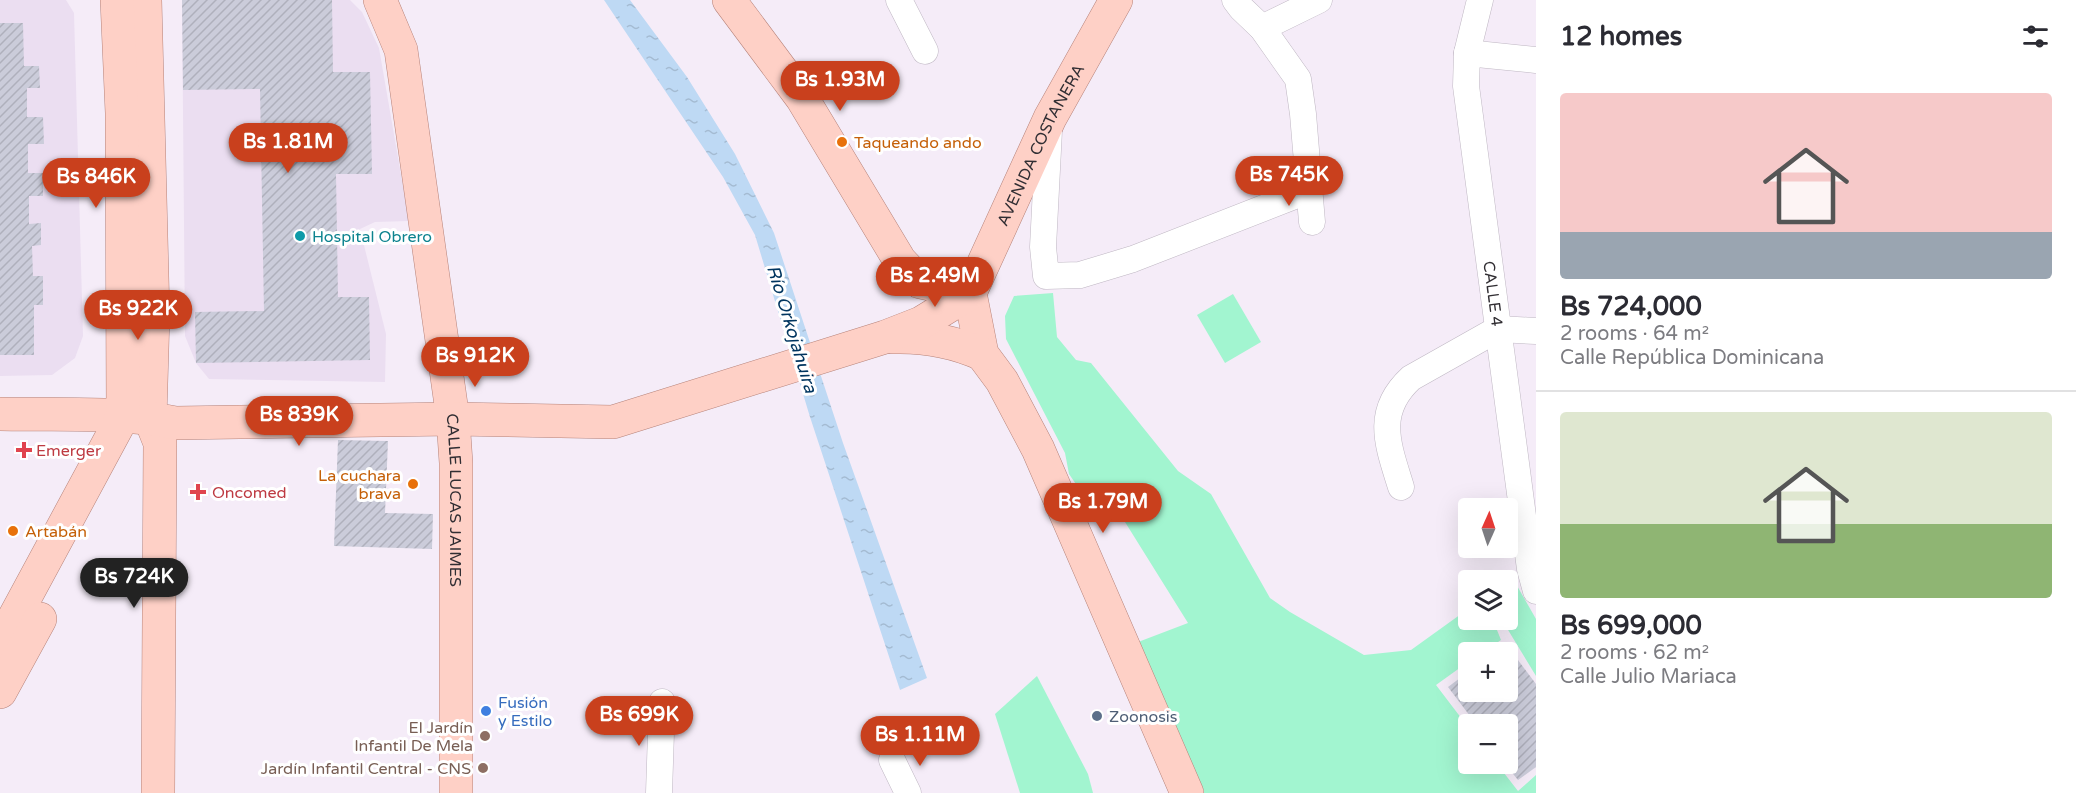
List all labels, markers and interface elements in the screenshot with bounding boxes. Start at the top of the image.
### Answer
icon: filters [2019,20,2052,53]
text: 12 homes [1560,21,1682,52]
pin: Bs 1.93M [778,61,902,112]
street label: AVENIDA COSTANERA [993,61,1089,229]
text: Bs 1.93M [795,68,885,92]
pin: Bs 1.81M [226,123,350,174]
text: Bs 1.81M [243,130,333,154]
icon: home [1752,132,1860,240]
place label: Taqueando ando [854,133,982,153]
marker: Taqueando ando [835,135,849,149]
pin: Bs 745K [1234,156,1344,207]
pin: Bs 846K [41,158,151,209]
text: Bs 745K [1249,163,1329,187]
text: Bs 846K [56,165,136,189]
place label: Hospital Obrero [312,227,432,247]
marker: Hospital Obrero [293,229,307,243]
pin: Bs 2.49M [873,257,997,308]
street label: CALLE 4 [1478,260,1507,328]
water label: Río Orkojahuira [762,262,822,397]
text: Bs 2.49M [890,264,980,288]
pin: Bs 922K [83,290,193,341]
text: Bs 724,000 [1560,291,1702,322]
text: Bs 922K [98,297,178,321]
text: 2 rooms · 64 m² [1560,322,1709,346]
pin: Bs 912K [420,337,530,388]
text: Bs 912K [435,344,515,368]
text: Calle República Dominicana [1560,346,1824,370]
pin: Bs 839K [244,396,354,447]
text: Bs 839K [259,403,339,427]
street label: CALLE LUCAS JAIMES [441,412,465,587]
place label: Emerger [36,441,102,461]
marker: Emerger [17,443,31,457]
icon: home [1752,451,1860,559]
place label: La cuchara brava [318,466,401,504]
marker: La cuchara brava [406,477,420,491]
marker: Oncomed [189,483,207,501]
place label: Oncomed [212,483,287,503]
pin: Bs 1.79M [1041,483,1165,534]
text: Bs 1.79M [1058,490,1148,514]
north arrow [1458,498,1518,558]
map controls [1458,498,1518,774]
place label: Artabán [25,522,87,542]
marker: Artabán [6,524,20,538]
pin: Bs 724K [79,558,189,609]
text: Bs 724K [94,565,174,589]
button: layers [1458,570,1518,630]
text: Bs 699,000 [1560,610,1702,641]
text: 2 rooms · 62 m² [1560,641,1709,665]
button: + [1458,642,1518,702]
text: Calle Julio Mariaca [1560,665,1737,689]
place label: Fusión y Estilo [498,693,552,731]
pin: Bs 699K [584,696,694,747]
text: Bs 699K [599,703,679,727]
marker: Fusión y Estilo [479,704,493,718]
place label: Zoonosis [1109,707,1177,727]
marker: Zoonosis [1090,709,1104,723]
button: − [1458,714,1518,774]
pin: Bs 1.11M [858,716,982,767]
place label: El Jardín Infantil De Mela [354,718,473,756]
text: Bs 1.11M [875,723,965,747]
marker: El Jardín Infantil De Mela [478,729,492,743]
place label: Jardín Infantil Central - CNS [261,759,471,779]
marker: Jardín Infantil Central - CNS [476,761,490,775]

